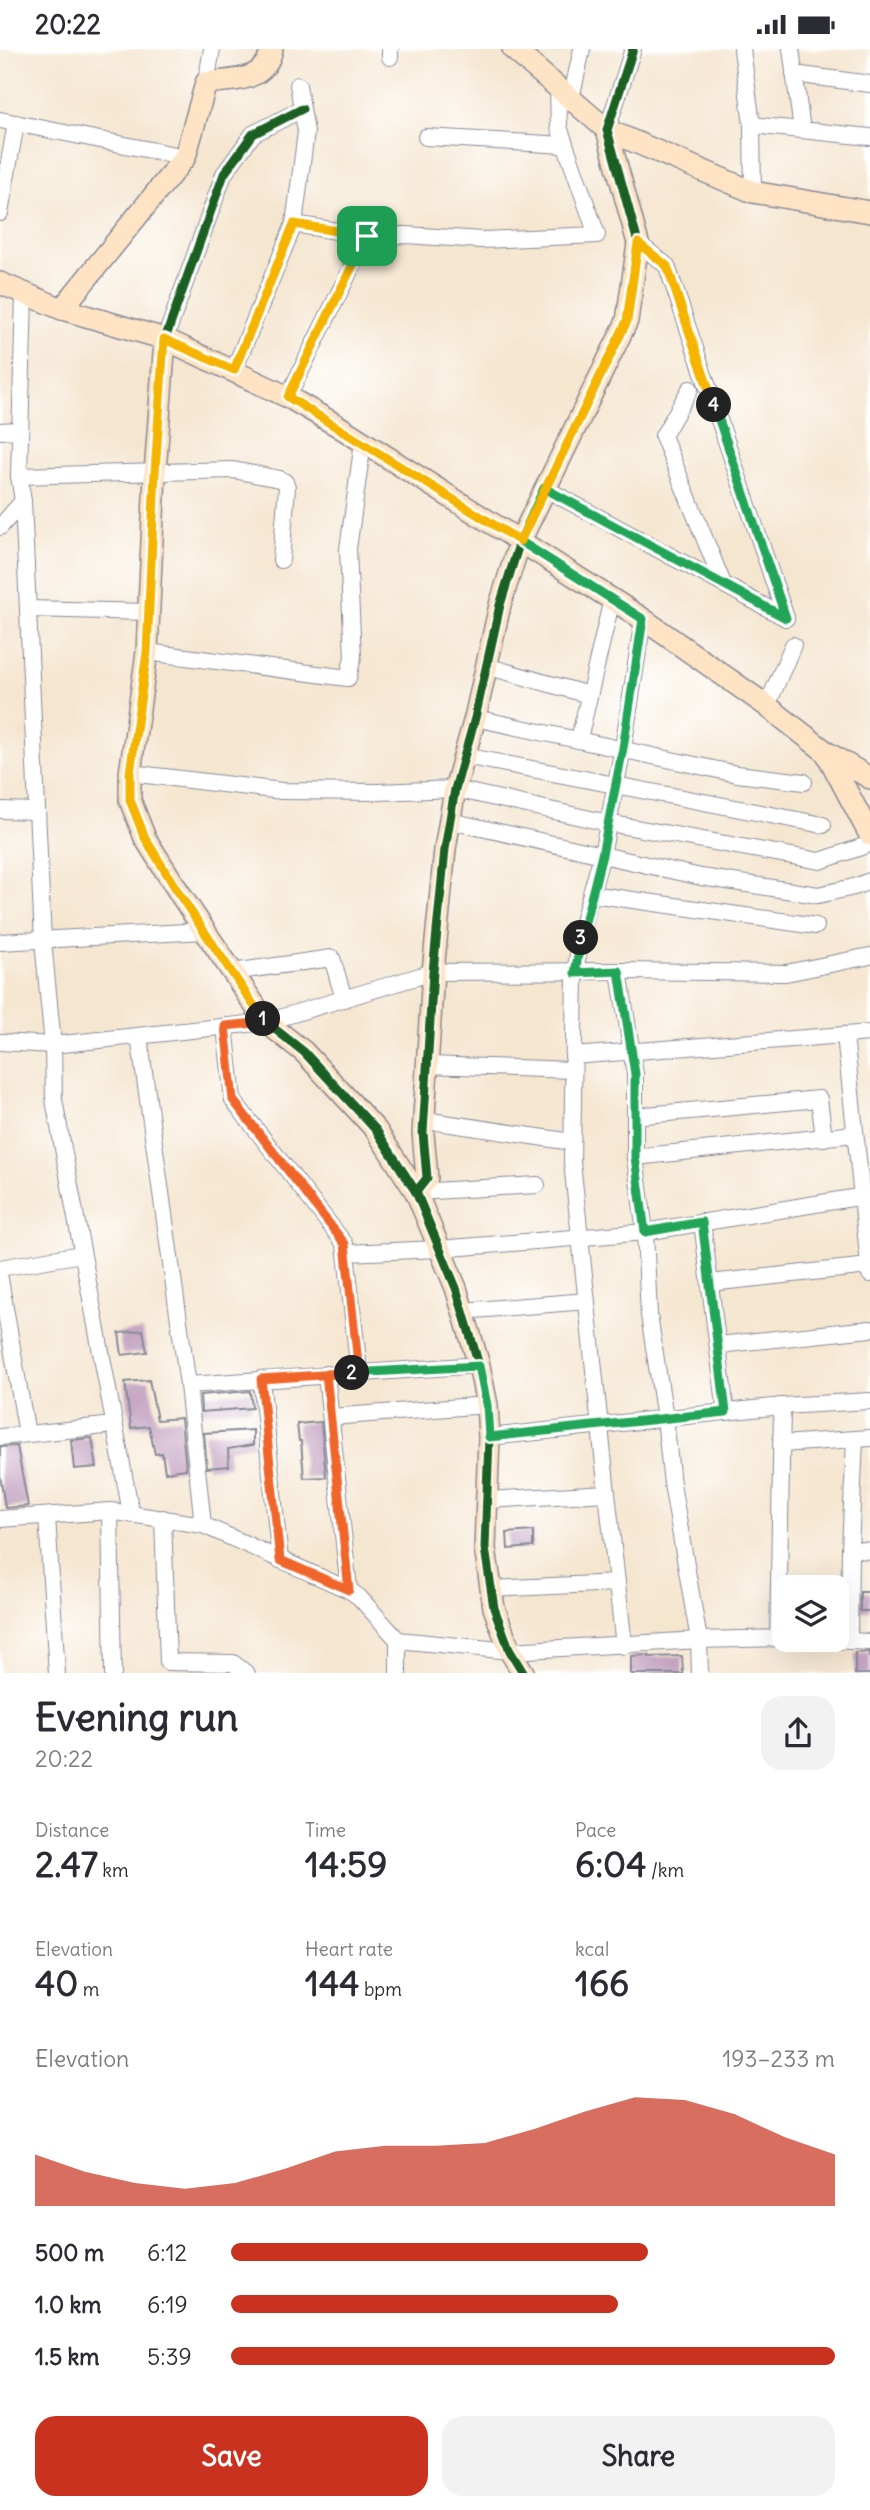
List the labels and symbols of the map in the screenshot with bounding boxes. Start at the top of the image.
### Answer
pin [337,206,397,266]
pin: 4 [696,387,732,423]
pin: 3 [564,921,598,955]
pin: 1 [246,1002,280,1037]
pin: 2 [334,1355,370,1391]

